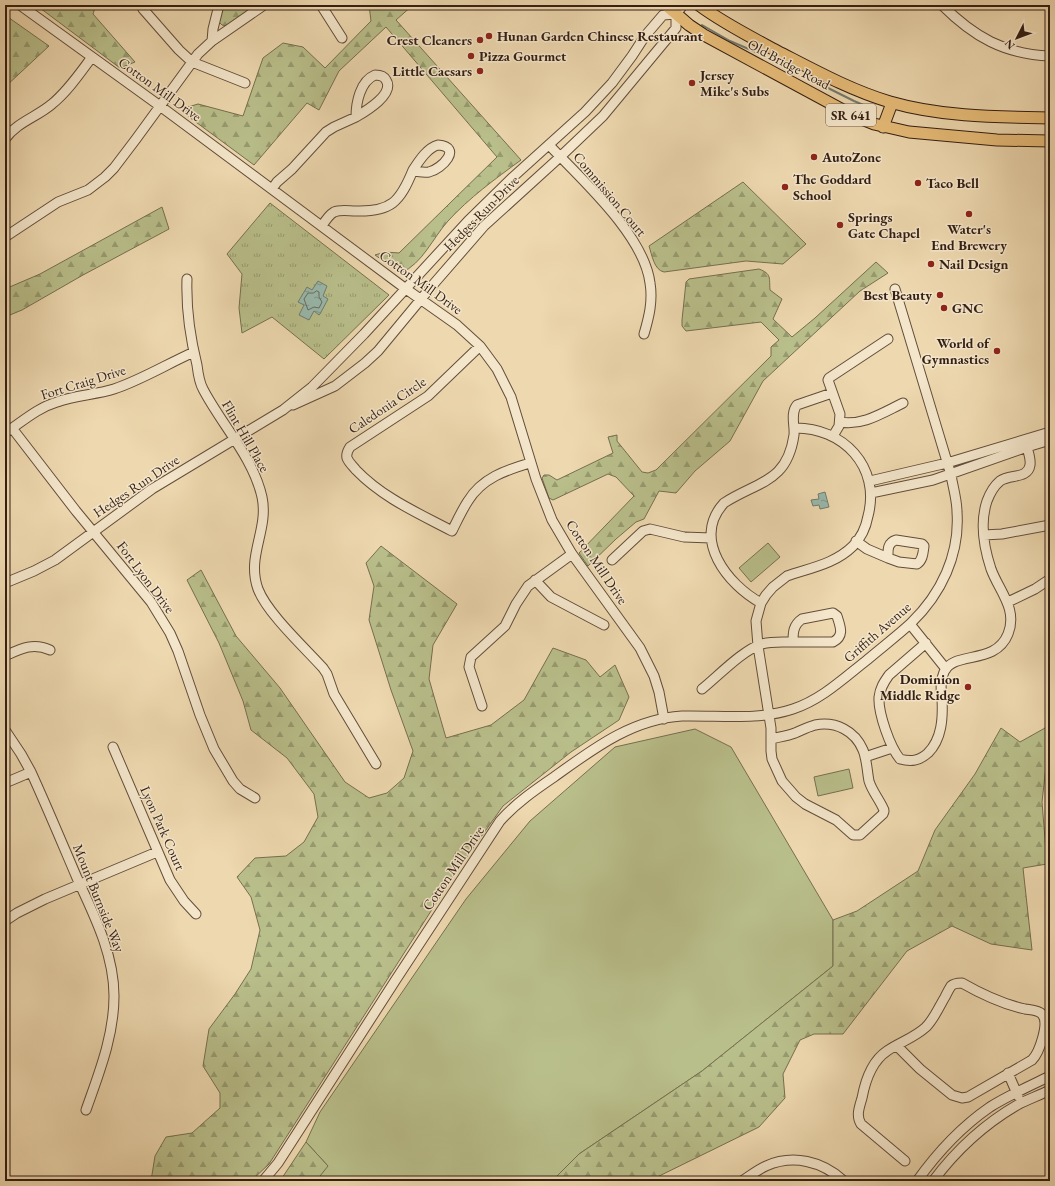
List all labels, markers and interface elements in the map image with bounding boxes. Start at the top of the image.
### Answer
north arrow [997,18,1037,58]
place label: Hunan Garden Chinese Restaurant [497,27,703,45]
place label: Crest Cleaners [387,31,472,49]
marker: Hunan Garden Chinese Restaurant [484,31,494,41]
marker: Crest Cleaners [475,35,485,45]
street label: Old Bridge Road [745,35,834,94]
text: N [1001,37,1018,53]
place label: Pizza Gourmet [479,47,567,65]
marker: Pizza Gourmet [466,51,476,61]
street label: Cotton Mill Drive [115,53,205,125]
place label: Little Caesars [393,62,472,80]
marker: Little Caesars [475,66,485,76]
place label: Jersey Mike's Subs [698,66,769,100]
marker: Jersey Mike's Subs [687,78,697,88]
road number: SR 641 [826,104,876,126]
street label: Commission Court [569,148,651,240]
place label: AutoZone [821,148,881,166]
marker: AutoZone [809,152,819,162]
place label: The Goddard School [793,170,872,204]
street label: Hedges Run Drive [439,171,523,255]
place label: Taco Bell [926,174,979,192]
marker: Taco Bell [913,178,923,188]
marker: The Goddard School [780,182,790,192]
place label: Springs Gate Chapel [848,208,920,242]
marker: Water's End Brewery [964,209,974,219]
marker: Springs Gate Chapel [835,220,845,230]
place label: Water's End Brewery [931,220,1007,254]
street label: Cotton Mill Drive [376,246,466,318]
place label: Nail Design [939,255,1008,273]
marker: Nail Design [926,259,936,269]
place label: Best Beauty [863,286,932,304]
marker: Best Beauty [935,290,945,300]
place label: GNC [952,299,983,317]
marker: GNC [939,303,949,313]
place label: World of Gymnastics [922,334,991,368]
marker: World of Gymnastics [992,346,1002,356]
street label: Fort Craig Drive [38,360,128,403]
street label: Caledonia Circle [345,372,430,438]
street label: Flint Hill Place [218,397,274,476]
street label: Hedges Run Drive [89,450,183,521]
street label: Cotton Mill Drive [562,516,632,608]
street label: Fort Lyon Drive [113,537,179,617]
street label: Griffith Avenue [839,597,915,666]
place label: Dominion Middle Ridge [880,670,960,704]
marker: Dominion Middle Ridge [963,682,973,692]
street label: Lyon Park Court [136,783,190,873]
street label: Cotton Mill Drive [418,822,488,914]
street label: Mount Burnside Way [69,841,129,956]

